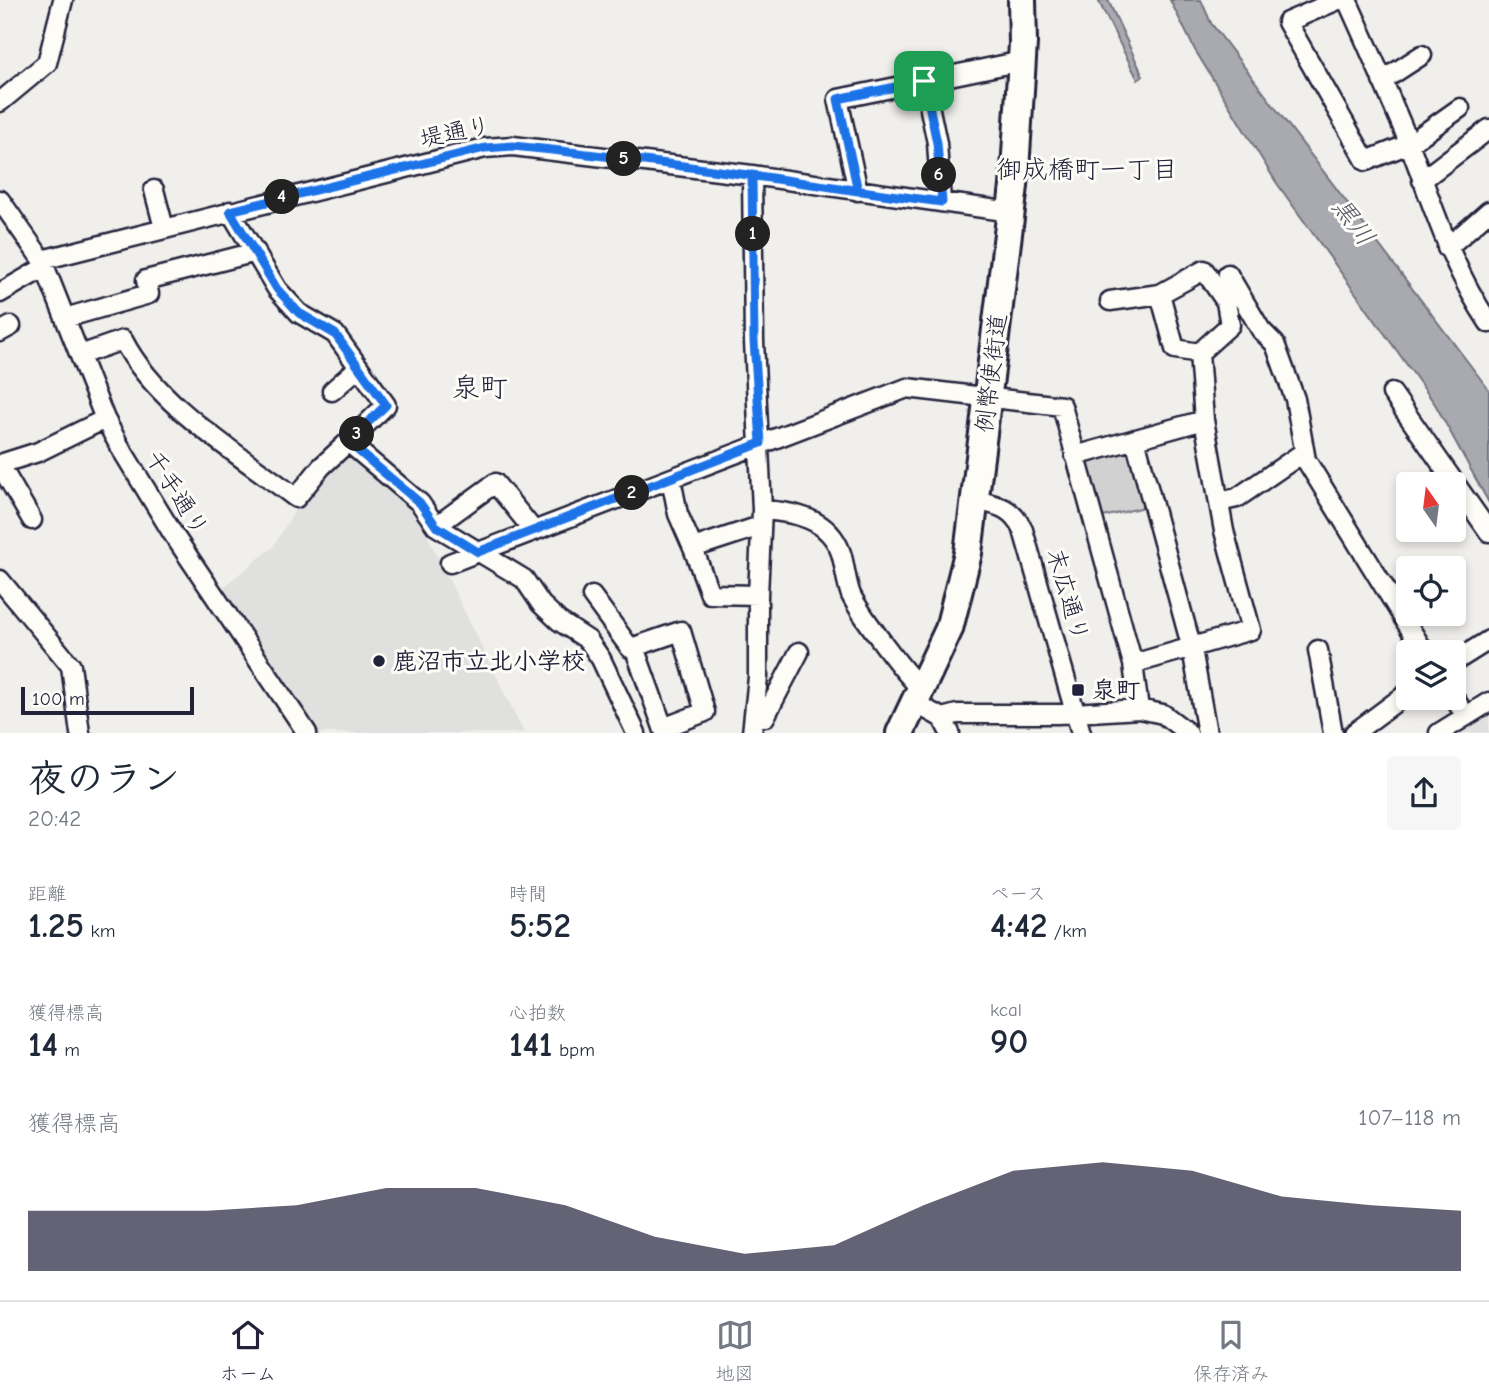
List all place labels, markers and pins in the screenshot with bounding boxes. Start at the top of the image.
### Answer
pin [894,51,954,111]
pin: 5 [606,142,642,176]
pin: 6 [922,158,956,192]
pin: 4 [264,180,300,214]
pin: 1 [736,216,770,252]
pin: 3 [340,416,374,452]
pin: 2 [614,476,650,510]
place label: 鹿沼市立北小学校 [393,647,585,675]
marker: 鹿沼市立北小学校 [371,653,387,669]
place label: 泉町 [1092,676,1140,704]
marker: 泉町 [1070,682,1086,698]

